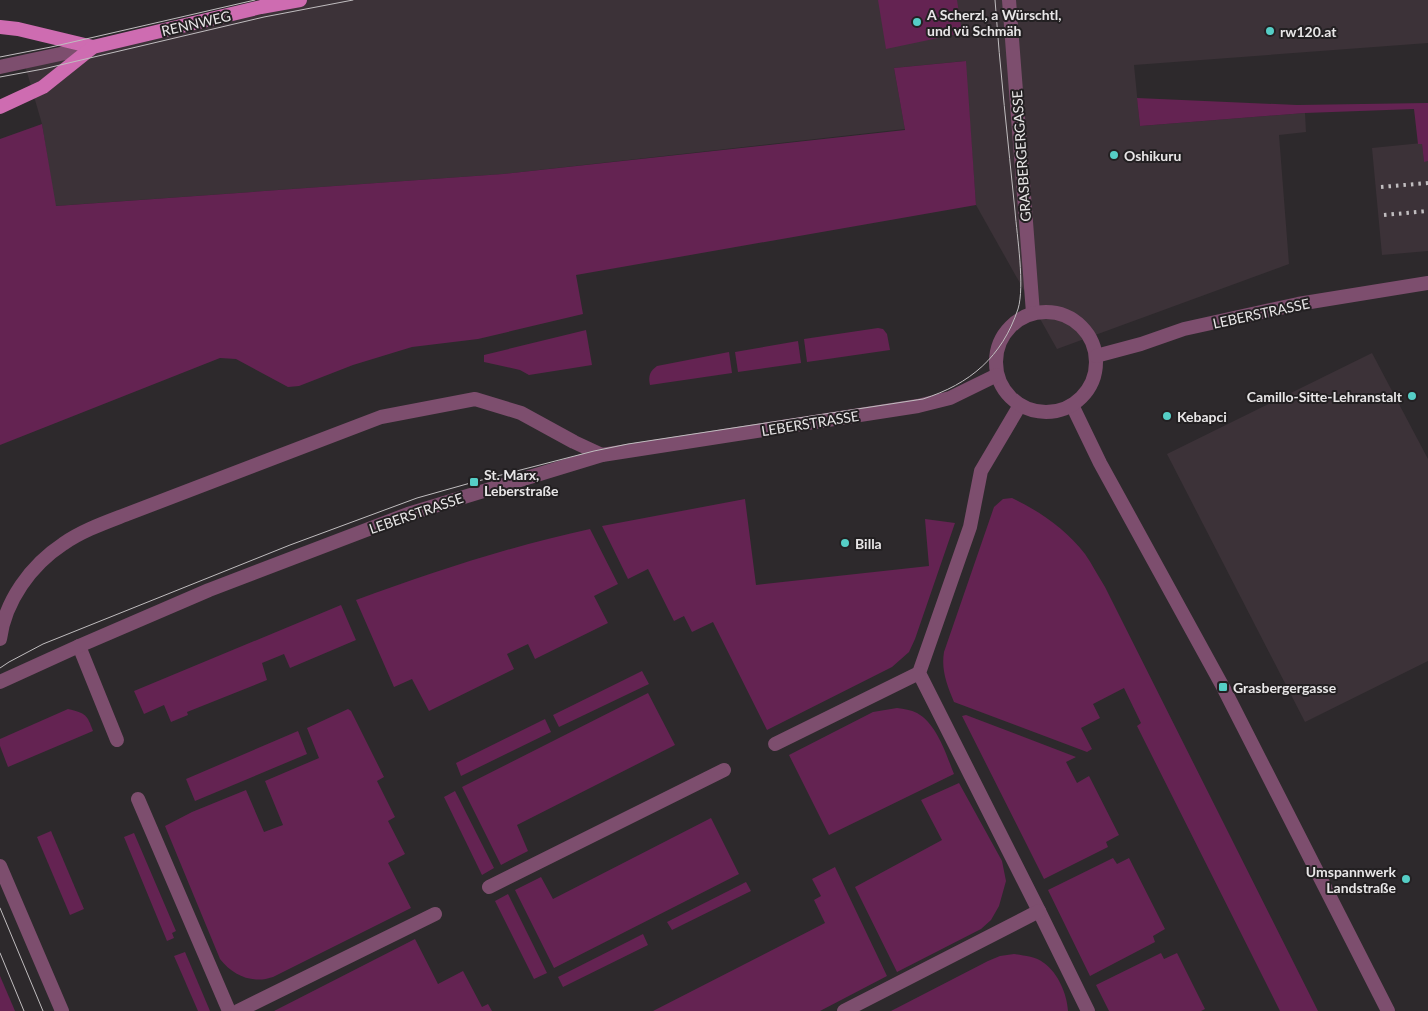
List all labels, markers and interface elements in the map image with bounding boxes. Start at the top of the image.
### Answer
place label: A Scherzl, a Würschtl, und vü Schmäh [926,6,1062,39]
street label: RENNWEG [160,7,232,39]
marker: A Scherzl, a Würschtl, und vü Schmäh [911,16,923,28]
place label: rw120.at [1280,23,1337,40]
marker: rw120.at [1264,25,1276,37]
street label: GRASBERGERGASSE [1008,90,1034,222]
place label: Oshikuru [1124,147,1181,164]
marker: Oshikuru [1108,149,1120,161]
street label: LEBERSTRASSE [1211,294,1311,332]
place label: Camillo-Sitte-Lehranstalt [1247,388,1403,405]
marker: Camillo-Sitte-Lehranstalt [1406,390,1418,402]
street label: LEBERSTRASSE [760,407,860,439]
place label: Kebapci [1177,408,1227,425]
marker: Kebapci [1161,410,1173,422]
place label: St. Marx, Leberstraße [484,466,559,499]
marker: St. Marx, Leberstraße [468,476,480,488]
street label: LEBERSTRASSE [367,489,465,537]
place label: Billa [855,535,882,552]
marker: Billa [839,537,851,549]
place label: Grasbergergasse [1233,679,1337,696]
marker: Grasbergergasse [1217,681,1229,693]
place label: Umspannwerk Landstraße [1306,863,1397,896]
marker: Umspannwerk Landstraße [1400,873,1412,885]

